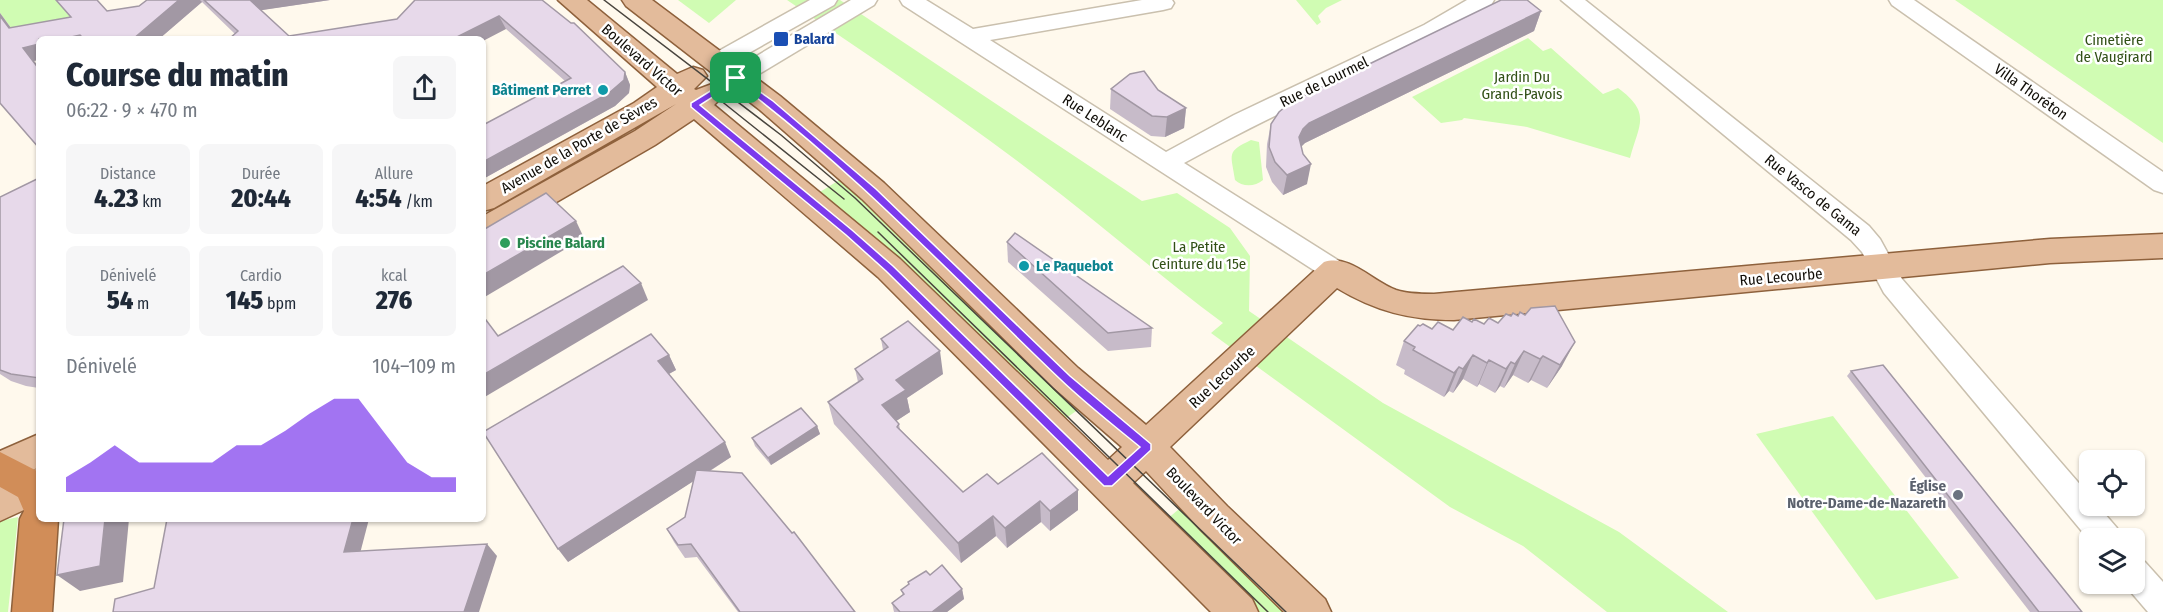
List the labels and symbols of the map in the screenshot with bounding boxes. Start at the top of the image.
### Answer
street label: Boulevard Victor [598,20,687,100]
marker: Balard [772,30,790,48]
place label: Balard [794,30,834,48]
park label: Cimetière de Vaugirard [2075,31,2153,66]
pin [710,52,761,103]
street label: Rue de Lourmel [1277,53,1371,111]
street label: Villa Thoréton [1991,60,2071,124]
park label: Jardin Du Grand-Pavois [1481,68,1563,103]
place label: Bâtiment Perret [492,81,592,99]
marker: Bâtiment Perret [596,83,610,97]
street label: Rue Leblanc [1059,90,1132,146]
street label: Avenue de la Porte de Sèvres [498,93,660,197]
street label: Rue Vasco de Gama [1761,151,1865,239]
place label: Piscine Balard [517,234,605,252]
marker: Piscine Balard [498,236,512,250]
park label: La Petite Ceinture du 15e [1152,238,1246,273]
place label: Le Paquebot [1036,257,1114,275]
marker: Le Paquebot [1017,259,1031,273]
street label: Rue Lecourbe [1739,264,1823,290]
street label: Rue Lecourbe [1185,342,1259,412]
street label: Boulevard Victor [1162,463,1246,549]
place label: Église Notre-Dame-de-Nazareth [1787,477,1946,512]
marker: Église Notre-Dame-de-Nazareth [1951,488,1965,502]

